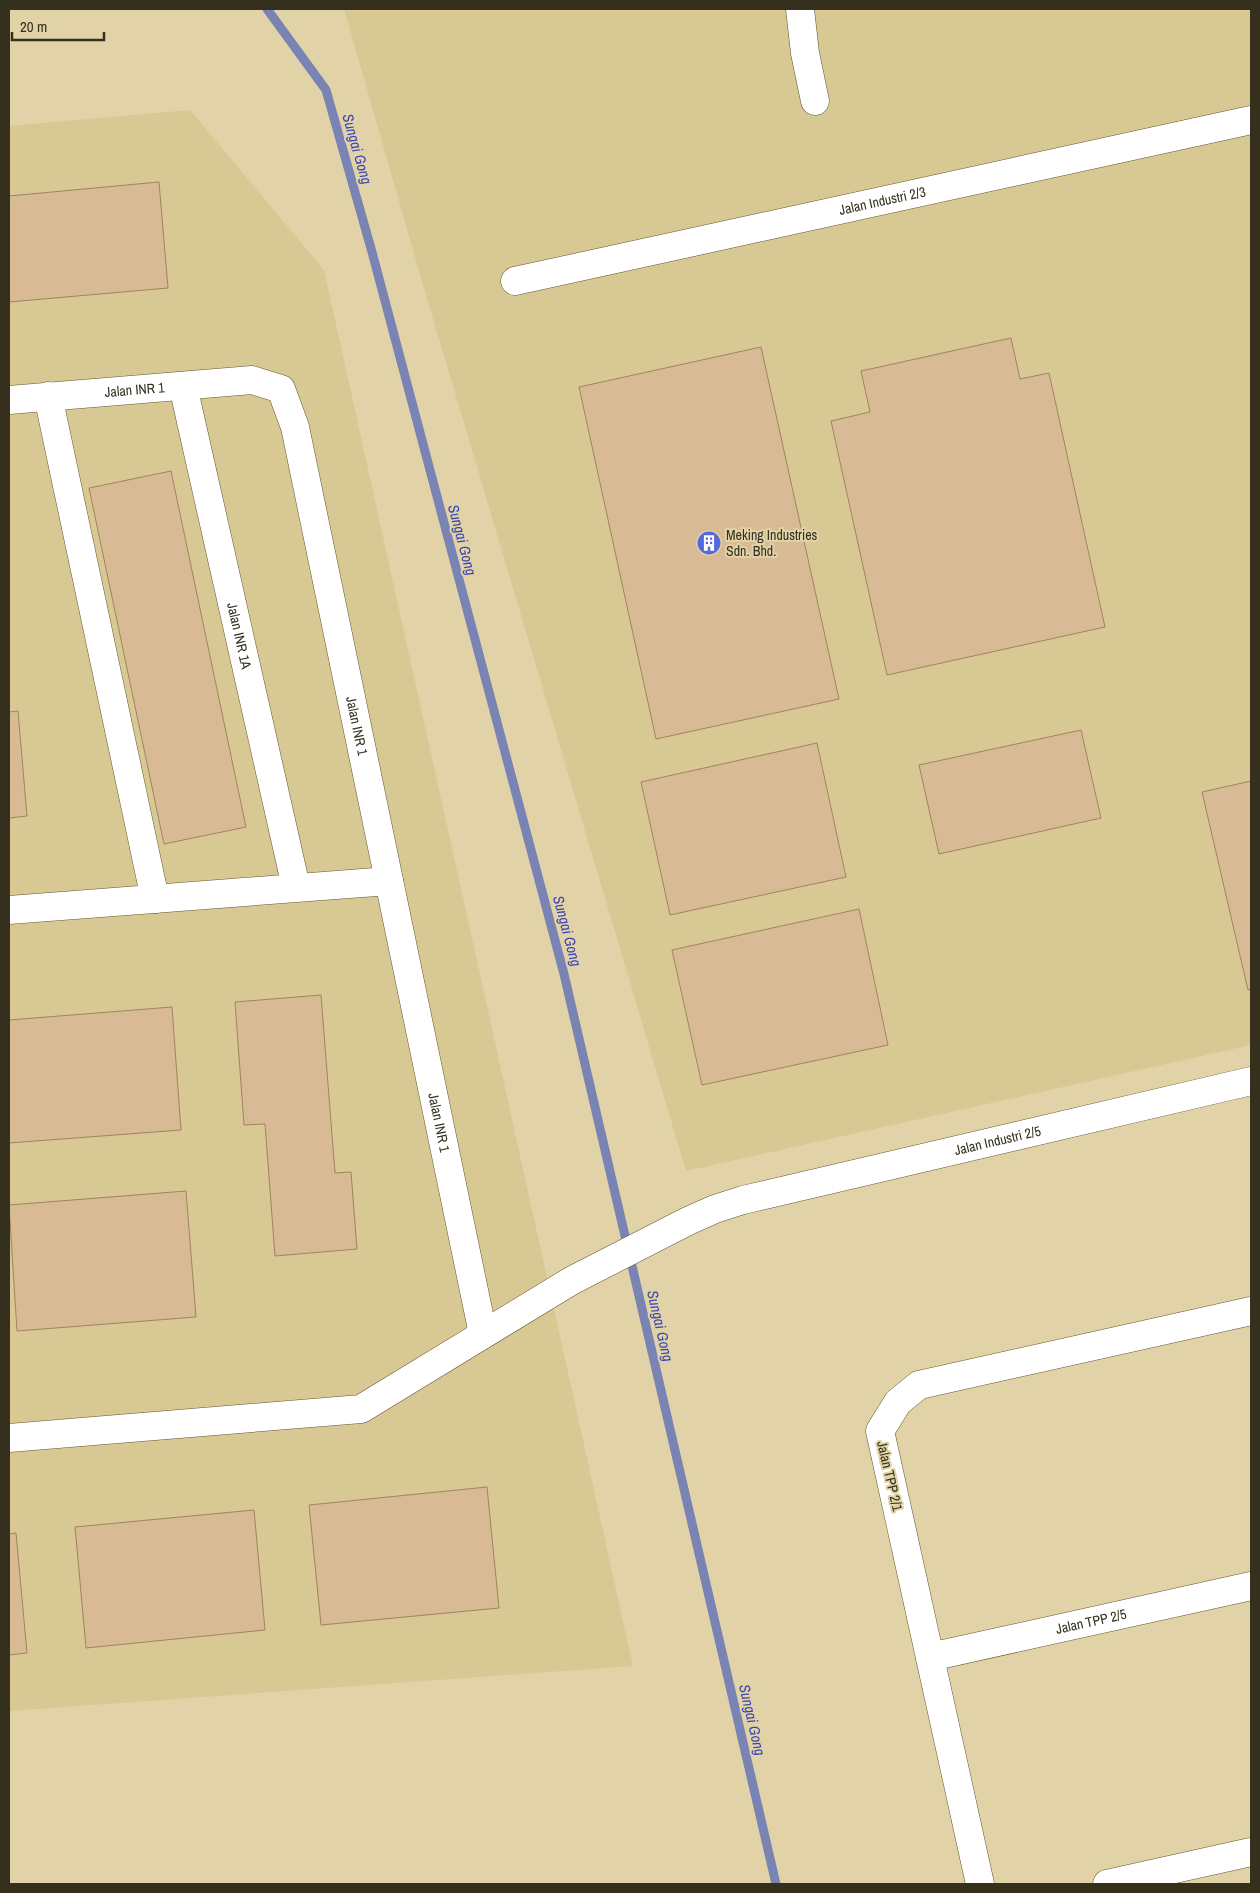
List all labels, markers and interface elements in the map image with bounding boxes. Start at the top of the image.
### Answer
scale bar [12,10,105,42]
text: 20 m [20,16,47,37]
water label: Sungai Gong [337,111,378,187]
street label: Jalan Industri 2/3 [837,182,927,219]
street label: Jalan INR 1 [104,378,166,401]
water label: Sungai Gong [443,502,482,578]
place label: Meking Industries Sdn. Bhd. [726,526,818,560]
building icon: Meking Industries Sdn. Bhd. [696,530,722,556]
street label: Jalan INR 1A [223,601,256,671]
street label: Jalan INR 1 [342,695,372,758]
water label: Sungai Gong [548,893,587,969]
street label: Jalan INR 1 [424,1091,454,1154]
street label: Jalan Industri 2/5 [953,1122,1043,1159]
water label: Sungai Gong [642,1288,679,1364]
street label: Jalan TPP 2/1 [873,1439,907,1514]
street label: Jalan TPP 2/5 [1054,1605,1128,1638]
water label: Sungai Gong [734,1682,771,1758]

